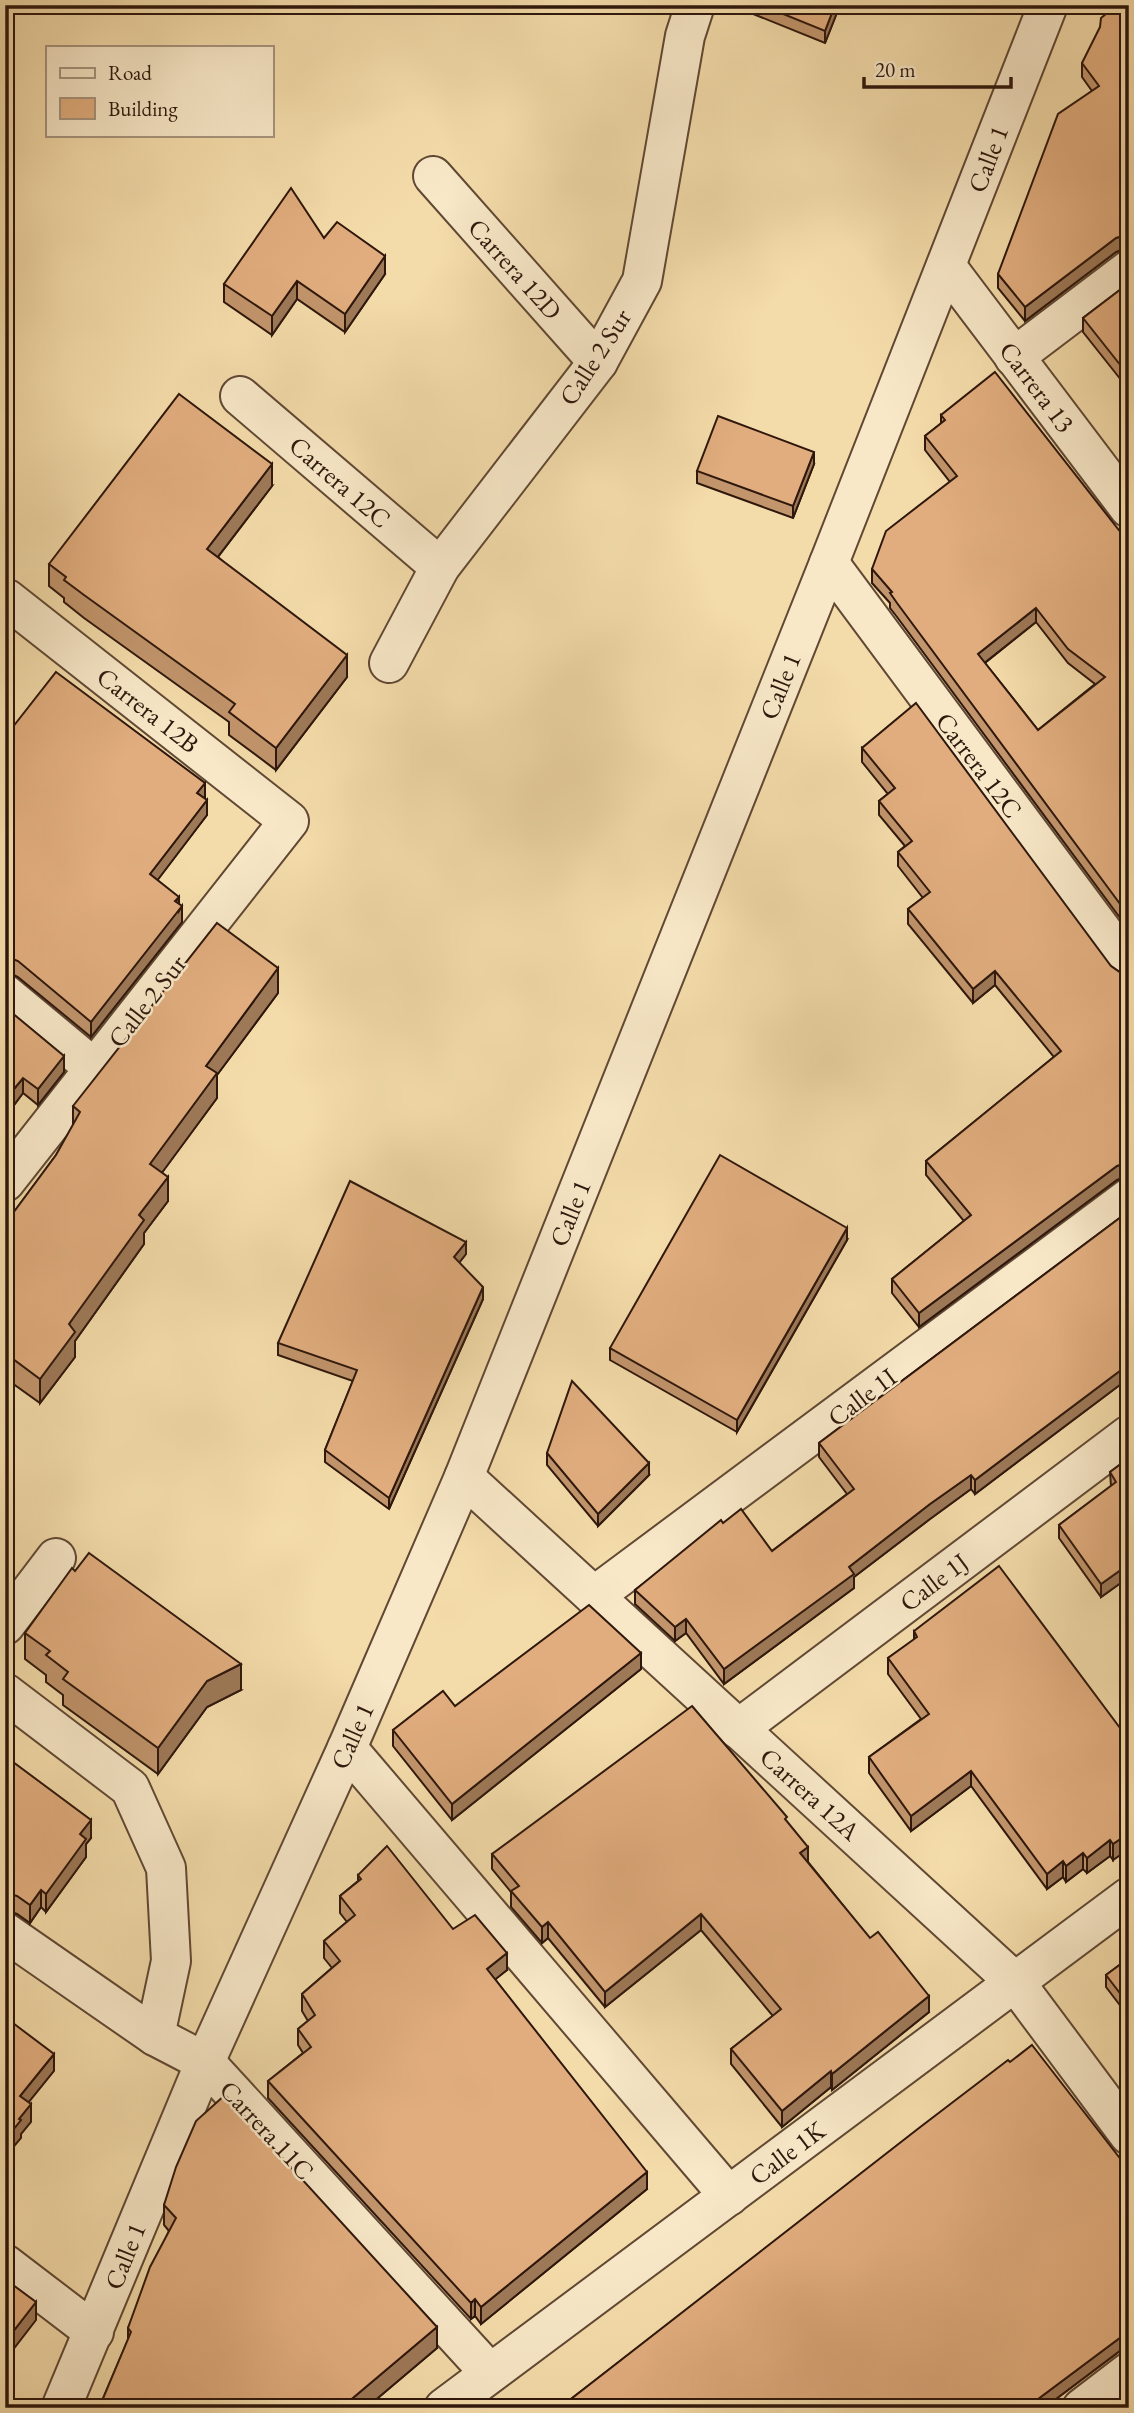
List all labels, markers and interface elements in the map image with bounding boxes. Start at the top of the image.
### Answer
legend [46,46,273,136]
scale bar [864,46,1012,90]
text: 20 m [875,56,916,83]
text: Road [108,59,152,86]
text: Building [108,95,178,122]
street label: Calle 1 [960,121,1016,197]
street label: Carrera 12D [460,211,570,327]
street label: Calle 2 Sur [551,302,639,412]
street label: Carrera 13 [992,335,1082,439]
street label: Carrera 12C [282,428,398,536]
street label: Calle 1 [751,648,809,724]
street label: Carrera 12B [90,659,206,761]
street label: Carrera 12C [928,705,1030,825]
street label: Calle 2 Sur [100,947,194,1054]
street label: Calle 1 [541,1175,599,1251]
street label: Calle 1I [821,1360,903,1434]
street label: Calle 1J [893,1545,975,1619]
street label: Calle 1 [322,1698,382,1774]
street label: Carrera 12A [753,1740,868,1849]
street label: Carrera 11C [212,2073,322,2187]
street label: Calle 1K [742,2113,832,2193]
street label: Calle 1 [96,2218,154,2294]

